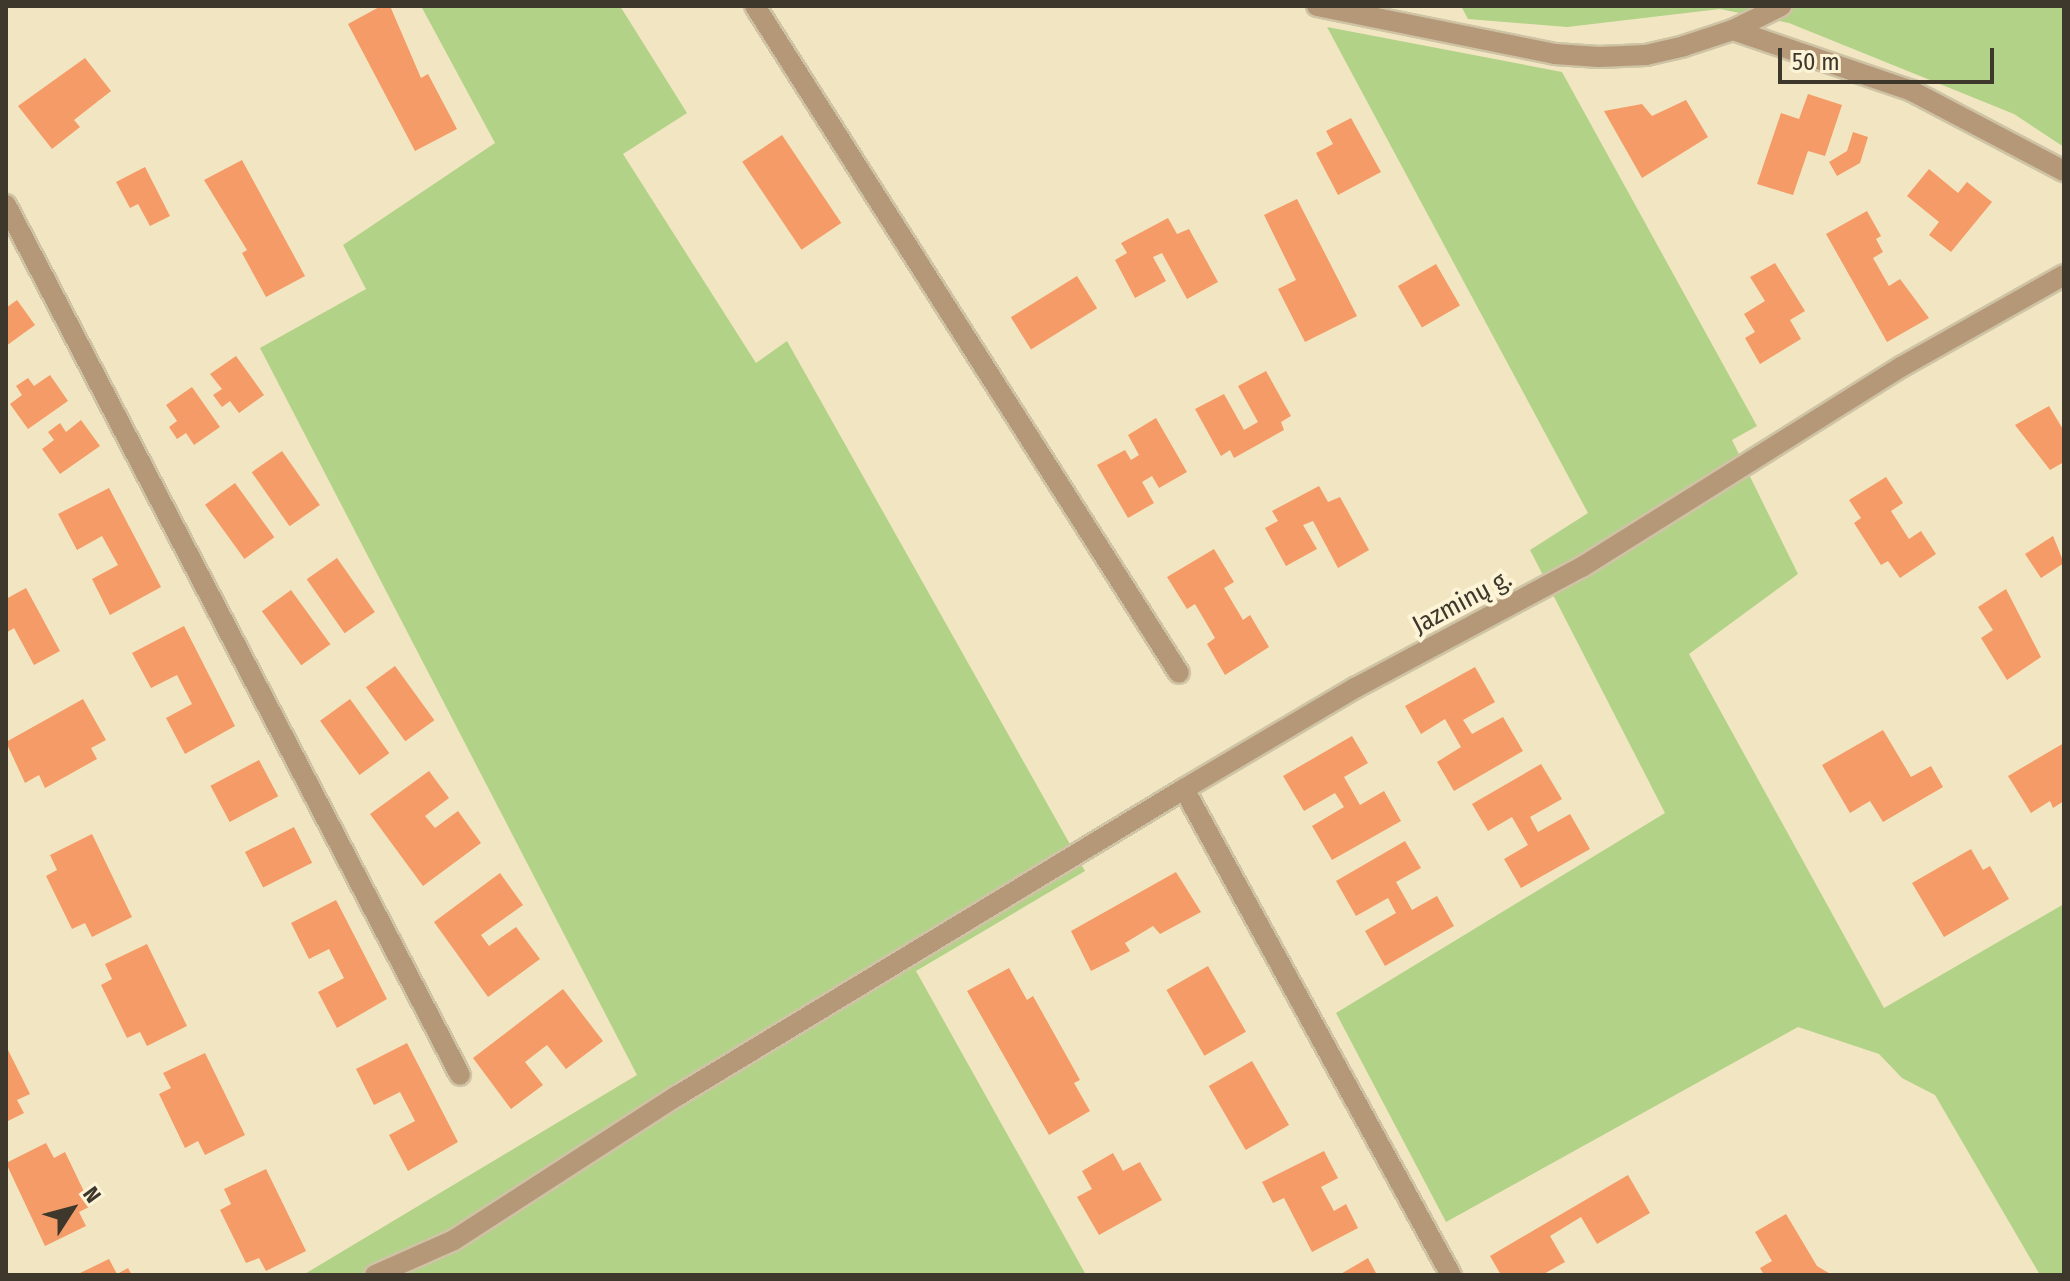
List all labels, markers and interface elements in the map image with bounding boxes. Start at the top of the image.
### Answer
scale bar [1782,32,1998,82]
text: 50 m [1792,48,1840,76]
street label: Jazminų g. [1407,563,1517,641]
north arrow [32,1169,112,1249]
text: N [77,1181,107,1208]

